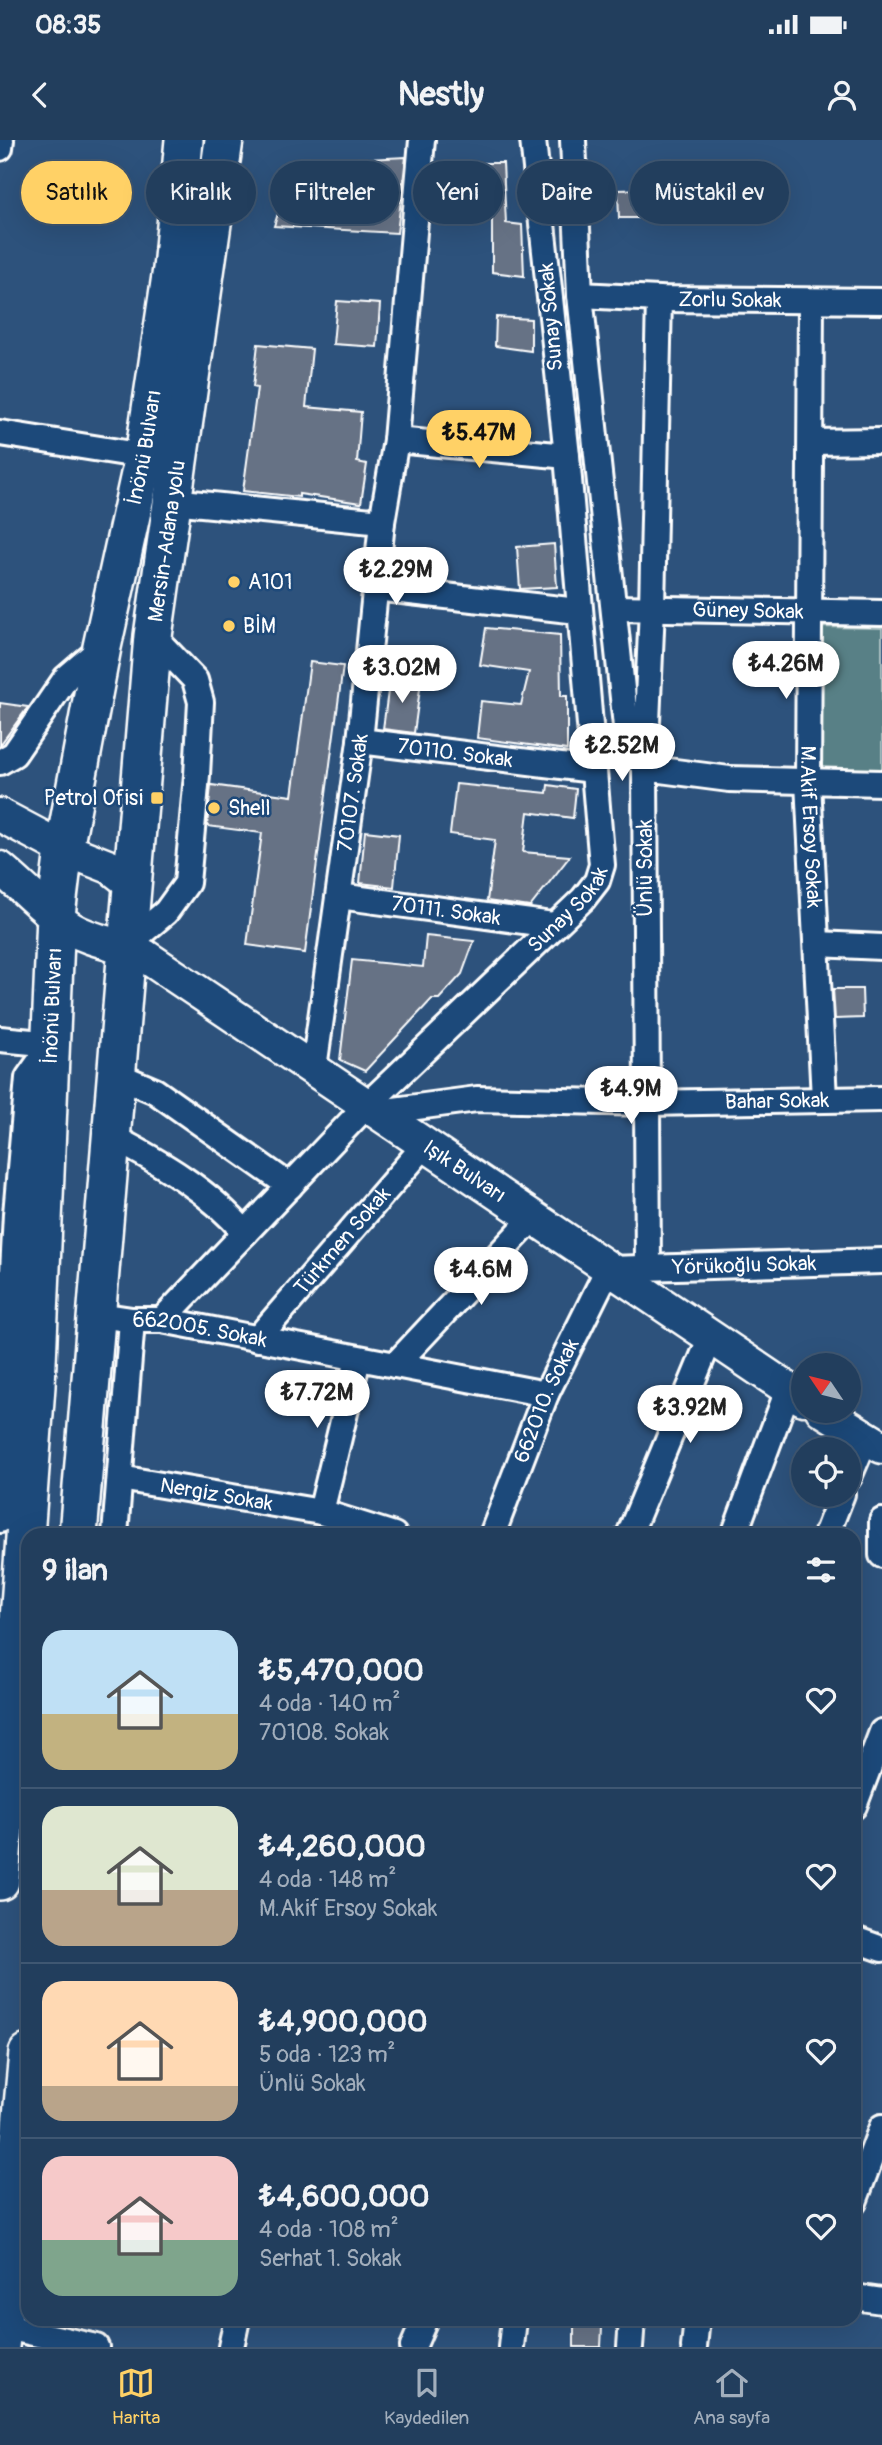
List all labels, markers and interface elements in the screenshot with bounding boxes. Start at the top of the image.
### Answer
text: 08:35 [35,9,101,41]
text: Nestly [398,75,484,115]
icon: back [21,76,59,114]
icon: person [823,76,861,114]
chip: Satılık [21,161,132,224]
chip: Kiralık [146,161,256,224]
chip: Filtreler [270,161,399,224]
chip: Yeni [413,161,503,224]
chip: Daire [517,161,616,224]
chip: Müstakil ev [630,161,789,224]
street label: Sunay Sokak [533,261,569,372]
street label: Zorlu Sokak [678,286,782,314]
street label: İnönü Bulvarı [120,388,167,507]
pin: ₺5.47M [422,410,536,470]
text: ₺5.47M [442,418,516,447]
street label: Mersin-Adana yolu [142,458,192,624]
pin: ₺2.29M [339,547,453,607]
text: ₺2.29M [360,555,432,584]
place label: A101 [248,569,292,596]
marker: A101 [226,574,242,590]
street label: Güney Sokak [692,596,804,625]
place label: BİM [243,613,276,640]
marker: BİM [221,618,237,634]
pin: ₺4.26M [729,642,843,701]
pin: ₺3.02M [345,645,459,705]
text: ₺4.26M [749,649,823,678]
text: ₺3.02M [364,653,440,682]
pin: ₺2.52M [565,724,679,783]
text: ₺2.52M [585,731,659,760]
street label: 70107. Sokak [331,732,374,854]
street label: 70110. Sokak [396,732,515,773]
street label: M.Akif Ersoy Sokak [794,745,828,909]
place label: Petrol Ofisi [44,785,143,812]
marker: Petrol Ofisi [149,790,165,806]
place label: Shell [228,795,270,822]
marker: Shell [206,800,222,816]
street label: Ünlü Sokak [632,819,659,917]
street label: Sunay Sokak [522,863,614,958]
street label: 70111. Sokak [390,890,503,931]
street label: İnönü Bulvarı [36,947,68,1064]
pin: ₺4.9M [582,1066,680,1126]
text: ₺4.9M [601,1074,661,1103]
street label: Bahar Sokak [725,1086,830,1115]
street label: Işık Bulvarı [418,1134,511,1209]
street label: Türkmen Sokak [288,1181,397,1300]
pin: ₺4.6M [432,1248,530,1307]
street label: Yörükoğlu Sokak [671,1249,817,1281]
text: ₺4.6M [450,1255,512,1284]
street label: 662005. Sokak [132,1306,270,1354]
street label: 662010. Sokak [507,1334,585,1467]
north arrow [791,1353,861,1423]
map controls [791,1353,861,1507]
pin: ₺7.72M [260,1370,374,1430]
text: ₺7.72M [281,1378,353,1407]
pin: ₺3.92M [633,1386,747,1445]
text: ₺3.92M [654,1393,726,1422]
button: locate [791,1437,861,1507]
street label: Nergiz Sokak [158,1472,275,1517]
icon: filters [802,1551,840,1589]
text: 9 ilan [42,1552,108,1589]
text: ₺5,470,000 [259,1652,424,1689]
icon: home [98,1658,182,1742]
icon: heart [802,1681,840,1719]
text: 4 oda · 140 m² [259,1689,400,1718]
text: 70108. Sokak [259,1718,389,1747]
text: ₺4,260,000 [259,1828,426,1865]
icon: home [98,1834,182,1918]
icon: heart [802,1857,840,1895]
text: 4 oda · 148 m² [259,1865,396,1894]
text: M.Akif Ersoy Sokak [259,1894,437,1923]
text: ₺4,900,000 [259,2003,428,2040]
icon: home [98,2009,182,2093]
icon: heart [802,2032,840,2070]
text: 5 oda · 123 m² [259,2040,395,2069]
text: Ünlü Sokak [259,2069,366,2098]
text: ₺4,600,000 [259,2178,430,2215]
icon: home [98,2184,182,2268]
icon: heart [802,2207,840,2245]
text: 4 oda · 108 m² [259,2215,399,2244]
text: Serhat 1. Sokak [259,2244,402,2273]
tab: Harita [112,2364,160,2430]
tab: Kaydedilen [384,2364,469,2430]
tab: Ana sayfa [693,2364,770,2430]

